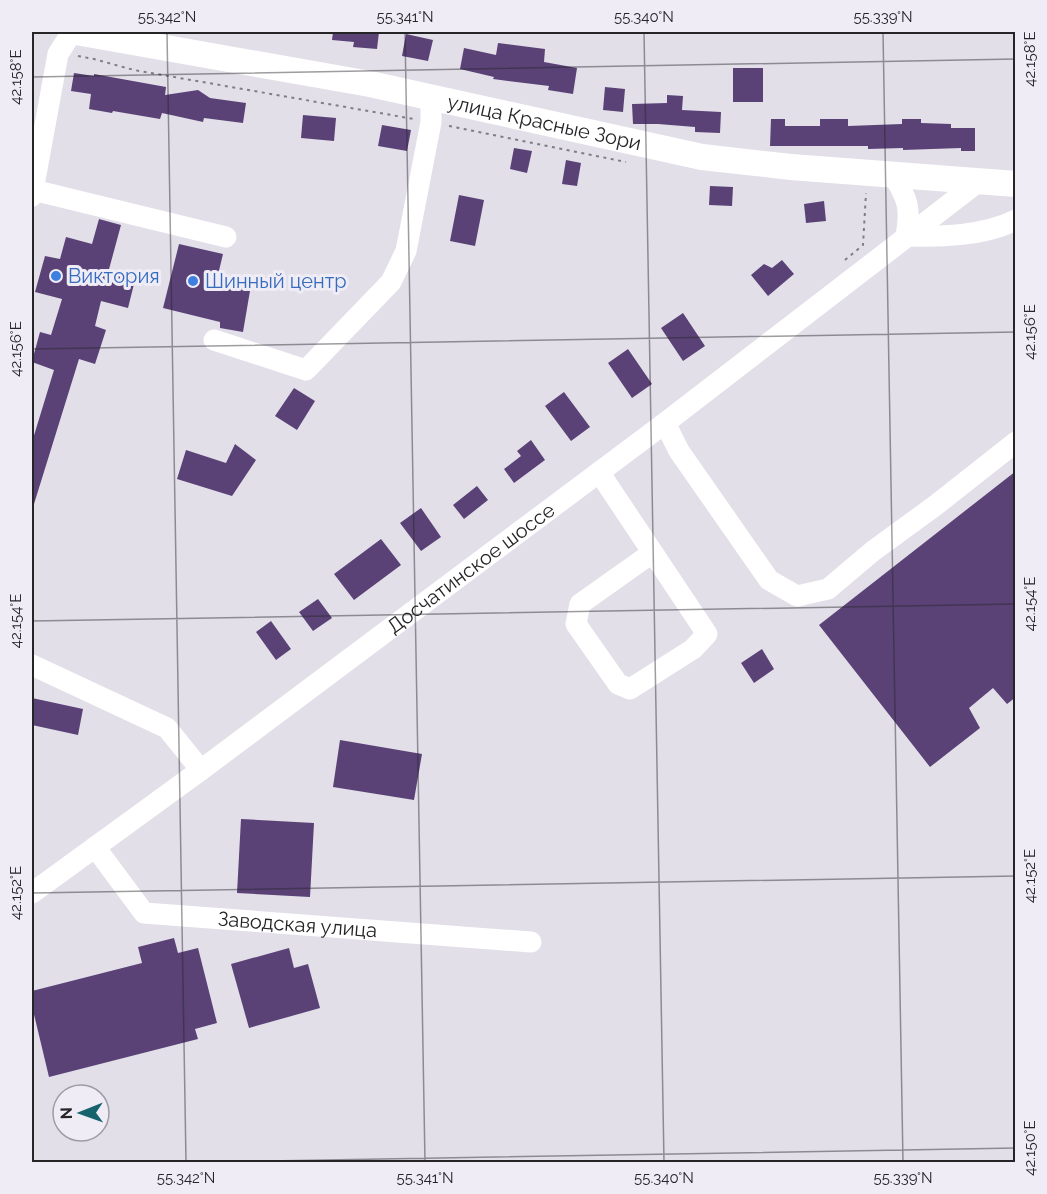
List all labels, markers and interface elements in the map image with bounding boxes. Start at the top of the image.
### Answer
text: 55.342°N [138,8,196,26]
text: 55.341°N [376,8,434,26]
text: 55.340°N [614,8,674,26]
text: 55.339°N [853,8,913,26]
text: 42.158°E [1021,31,1039,87]
text: 42.158°E [7,49,25,105]
street label: улица Красные Зори [445,89,643,155]
place label: Виктория [68,264,160,288]
marker: Виктория [49,269,63,283]
place label: Шинный центр [205,269,347,293]
marker: Шинный центр [186,274,200,288]
text: 42.156°E [1021,304,1039,360]
text: 42.156°E [7,321,25,377]
street label: Досчатинское шоссе [382,498,560,639]
text: 42.154°E [1021,577,1039,631]
text: 42.154°E [7,594,25,648]
text: 42.152°E [1021,849,1039,903]
text: 42.152°E [7,866,25,920]
street label: Заводская улица [217,907,378,942]
north arrow [51,1083,111,1143]
text: N [57,1107,76,1120]
text: 42.150°E [1021,1120,1039,1176]
text: 55.342°N [157,1169,215,1187]
text: 55.341°N [396,1169,454,1187]
text: 55.340°N [634,1169,694,1187]
text: 55.339°N [873,1169,933,1187]

